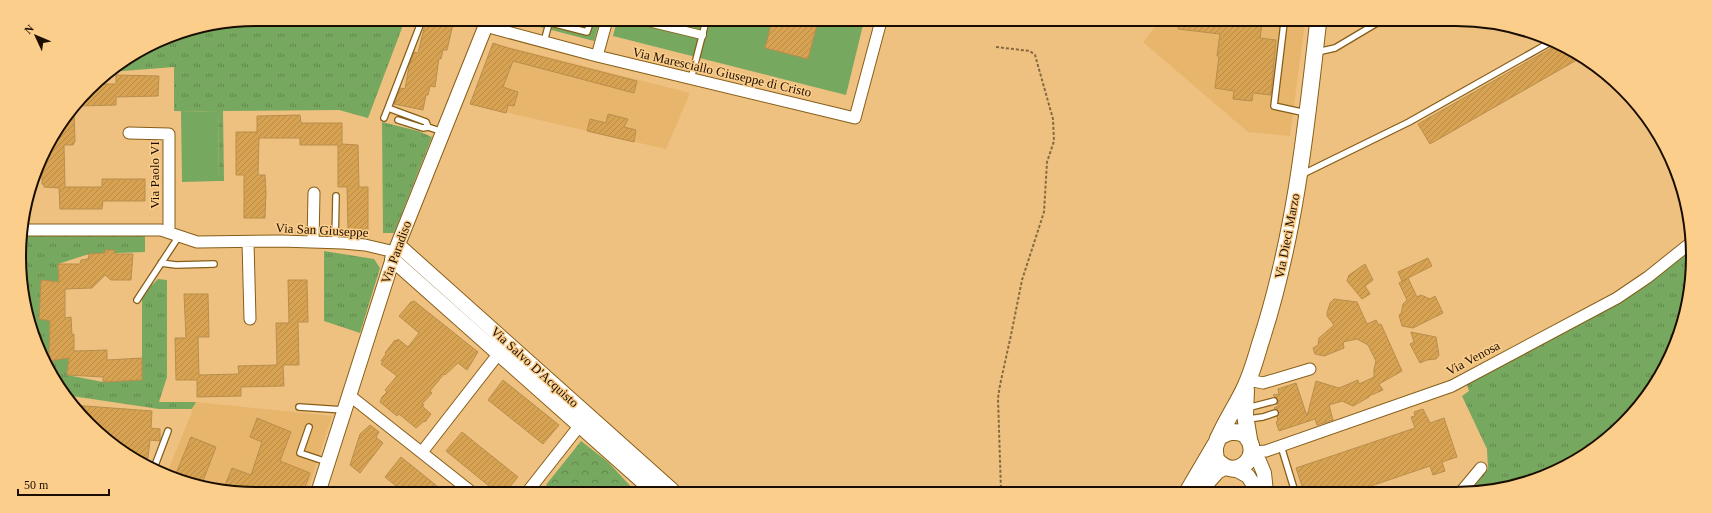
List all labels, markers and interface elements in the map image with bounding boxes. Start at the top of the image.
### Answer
north arrow [16,16,56,56]
text: N [22,22,36,36]
street label: Via Maresciallo Giuseppe di Cristo [631,44,813,100]
street label: Via Paolo VI [147,141,162,209]
street label: Via Dieci Marzo [1271,192,1303,280]
street label: Via Paradiso [378,218,414,286]
street label: Via San Giuseppe [275,220,369,240]
street label: Via Salvo D'Acquisto [488,324,582,410]
street label: Via Venosa [1444,338,1503,378]
scale bar [18,471,109,497]
text: 50 m [24,478,49,492]

